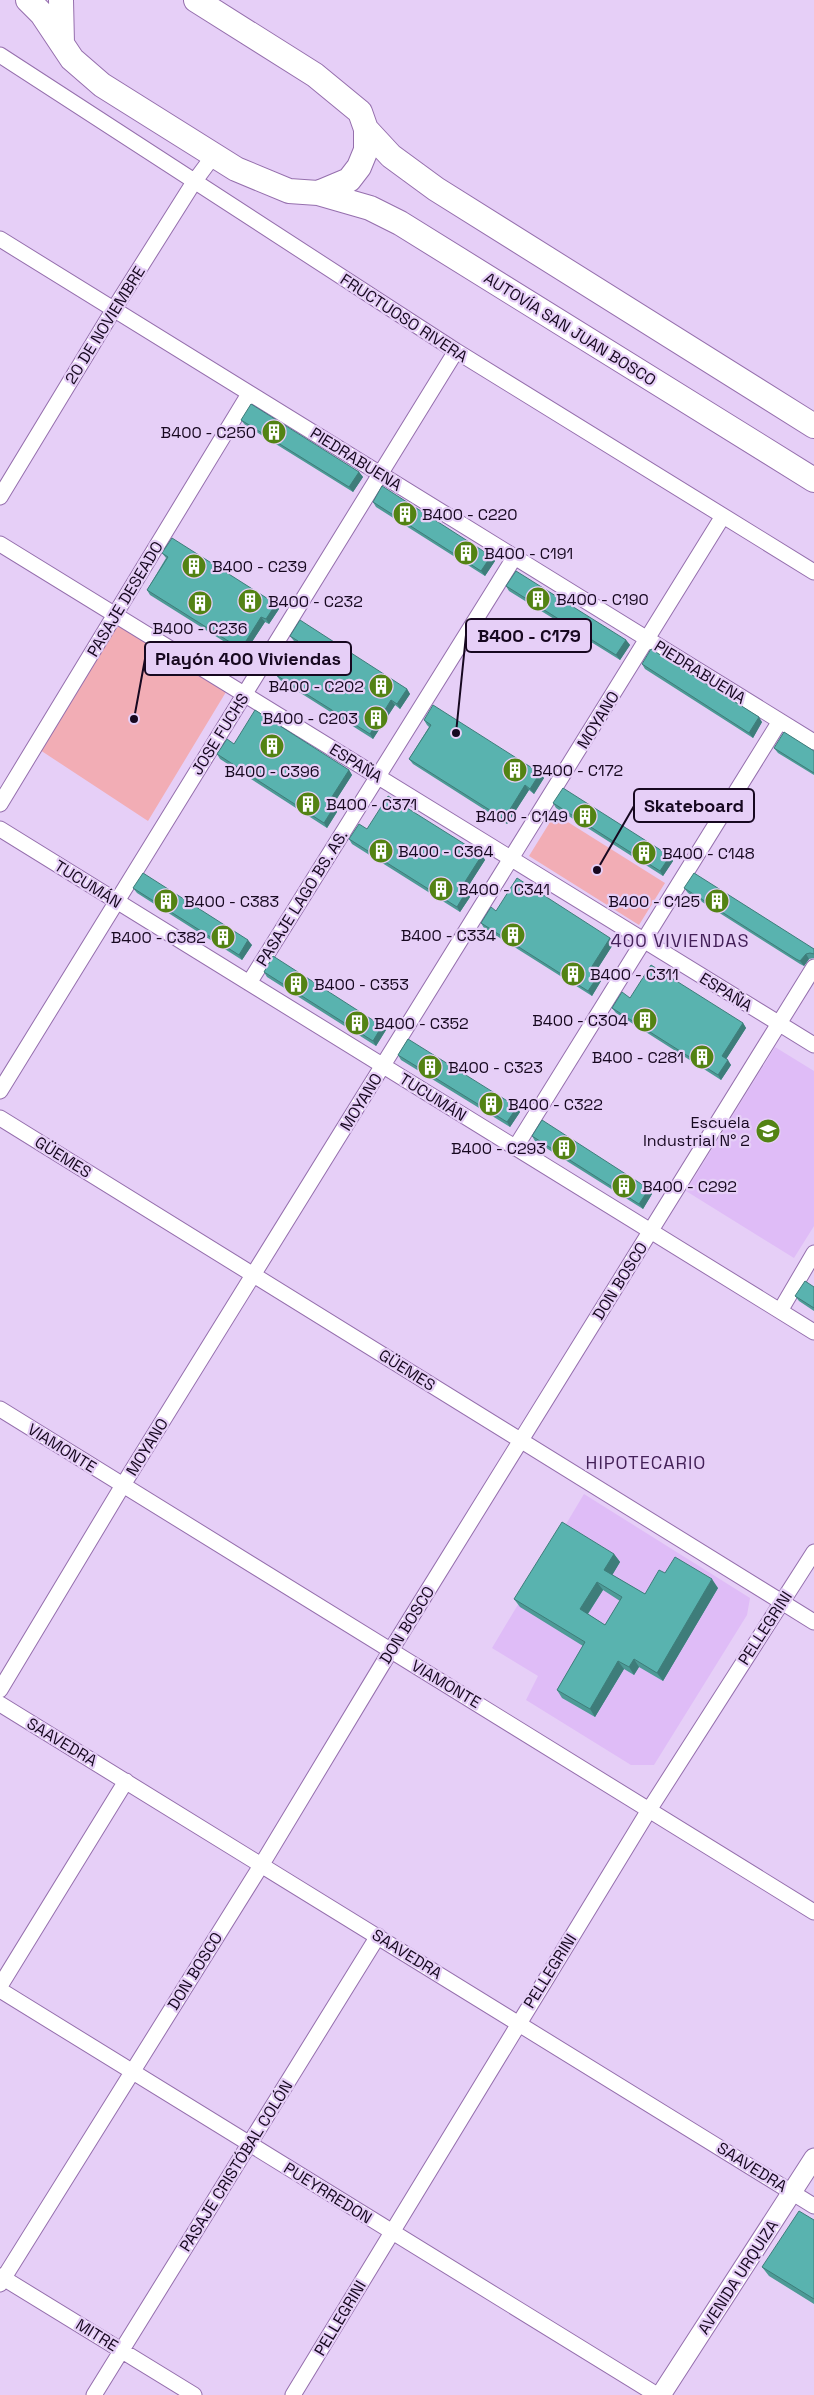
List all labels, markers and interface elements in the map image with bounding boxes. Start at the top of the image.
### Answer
street label: 20 DE NOVIEMBRE [60,262,150,388]
street label: AUTOVÍA SAN JUAN BOSCO [480,267,660,391]
street label: FRUCTUOSO RIVERA [336,269,472,367]
building icon: B400 - C250 [261,419,287,445]
place label: B400 - C250 [161,422,256,443]
street label: PIEDRABUENA [306,422,406,496]
building icon: B400 - C220 [392,501,418,527]
place label: B400 - C220 [422,504,518,525]
street label: PASAJE DESEADO [82,537,168,661]
building icon: B400 - C191 [453,540,479,566]
place label: B400 - C191 [484,543,573,564]
building icon: B400 - C239 [181,553,207,579]
place label: B400 - C239 [212,556,307,577]
building icon: B400 - C190 [525,586,551,612]
building icon: B400 - C232 [237,588,263,614]
place label: B400 - C190 [556,589,649,610]
building icon: B400 - C236 [187,590,213,616]
place label: B400 - C232 [268,591,363,612]
place label: B400 - C236 [153,618,248,639]
callout: B400 - C179 [466,619,591,652]
text: B400 - C179 [477,624,581,647]
street label: PIEDRABUENA [650,635,750,709]
callout: Playón 400 Viviendas [145,642,351,675]
text: Playón 400 Viviendas [155,647,341,670]
building icon: B400 - C202 [368,673,394,699]
place label: B400 - C202 [269,676,364,697]
street label: MOYANO [572,687,624,753]
street label: JOSE FUCHS [187,689,254,779]
building icon: B400 - C203 [363,705,389,731]
place label: B400 - C203 [262,708,358,729]
building icon: B400 - C396 [259,733,285,759]
street label: ESPAÑA [326,739,386,787]
building icon: B400 - C172 [502,757,528,783]
place label: B400 - C172 [532,760,623,781]
place label: B400 - C396 [224,761,320,782]
callout: Skateboard [634,789,754,822]
building icon: B400 - C371 [295,791,321,817]
place label: B400 - C371 [326,794,417,815]
text: Skateboard [644,794,744,817]
building icon: B400 - C149 [572,803,598,829]
place label: B400 - C149 [476,806,568,827]
street label: PASAJE LAGO BS. AS. [252,826,352,970]
building icon: B400 - C364 [368,838,394,864]
building icon: B400 - C148 [631,840,657,866]
place label: B400 - C364 [398,841,493,862]
place label: B400 - C148 [662,843,755,864]
street label: TUCUMÁN [50,855,126,913]
building icon: B400 - C341 [428,876,454,902]
place label: B400 - C341 [458,879,550,900]
building icon: B400 - C383 [153,888,179,914]
building icon: B400 - C125 [704,888,730,914]
place label: B400 - C383 [184,891,279,912]
place label: B400 - C125 [608,891,700,912]
building icon: B400 - C334 [500,922,526,948]
building icon: B400 - C382 [210,924,236,950]
place label: B400 - C334 [401,925,496,946]
place label: B400 - C382 [111,927,206,948]
district label: 400 VIVIENDAS [611,929,749,952]
building icon: B400 - C311 [560,961,586,987]
place label: B400 - C311 [590,964,679,985]
street label: ESPAÑA [696,968,756,1016]
building icon: B400 - C353 [283,971,309,997]
place label: B400 - C353 [314,974,409,995]
building icon: B400 - C304 [632,1007,658,1033]
building icon: B400 - C352 [344,1010,370,1036]
place label: B400 - C304 [532,1010,628,1031]
place label: B400 - C352 [374,1013,469,1034]
building icon: B400 - C281 [689,1044,715,1070]
place label: B400 - C281 [592,1047,684,1068]
building icon: B400 - C323 [417,1054,443,1080]
place label: B400 - C323 [448,1057,543,1078]
street label: TUCUMÁN [395,1068,471,1126]
street label: MOYANO [335,1069,387,1135]
building icon: B400 - C322 [478,1091,504,1117]
place label: B400 - C322 [508,1094,603,1115]
place label: Escuela Industrial N° 2 [643,1112,750,1151]
school or university icon: Escuela Industrial N° 2 [755,1118,781,1144]
street label: GÜEMES [31,1131,95,1183]
building icon: B400 - C293 [551,1135,577,1161]
place label: B400 - C293 [451,1138,546,1159]
building icon: B400 - C292 [611,1173,637,1199]
place label: B400 - C292 [642,1176,737,1197]
street label: DON BOSCO [588,1238,652,1324]
street label: GÜEMES [375,1344,439,1396]
street label: MOYANO [121,1414,173,1480]
street label: VIAMONTE [24,1419,100,1477]
district label: HIPOTECARIO [586,1451,706,1474]
street label: DON BOSCO [375,1582,439,1668]
street label: PELLEGRINI [733,1587,797,1669]
street label: VIAMONTE [407,1655,485,1713]
street label: SAAVEDRA [23,1713,101,1771]
street label: SAAVEDRA [368,1924,446,1984]
street label: DON BOSCO [163,1928,227,2014]
street label: PELLEGRINI [519,1930,581,2012]
street label: PASAJE CRISTÓBAL COLÓN [175,2077,297,2255]
street label: SAAVEDRA [713,2137,791,2197]
street label: PUEYRREDON [280,2158,376,2228]
street label: AVENIDA URQUIZA [693,2216,783,2338]
street label: PELLEGRINI [309,2277,371,2359]
street label: MITRE [72,2314,122,2356]

